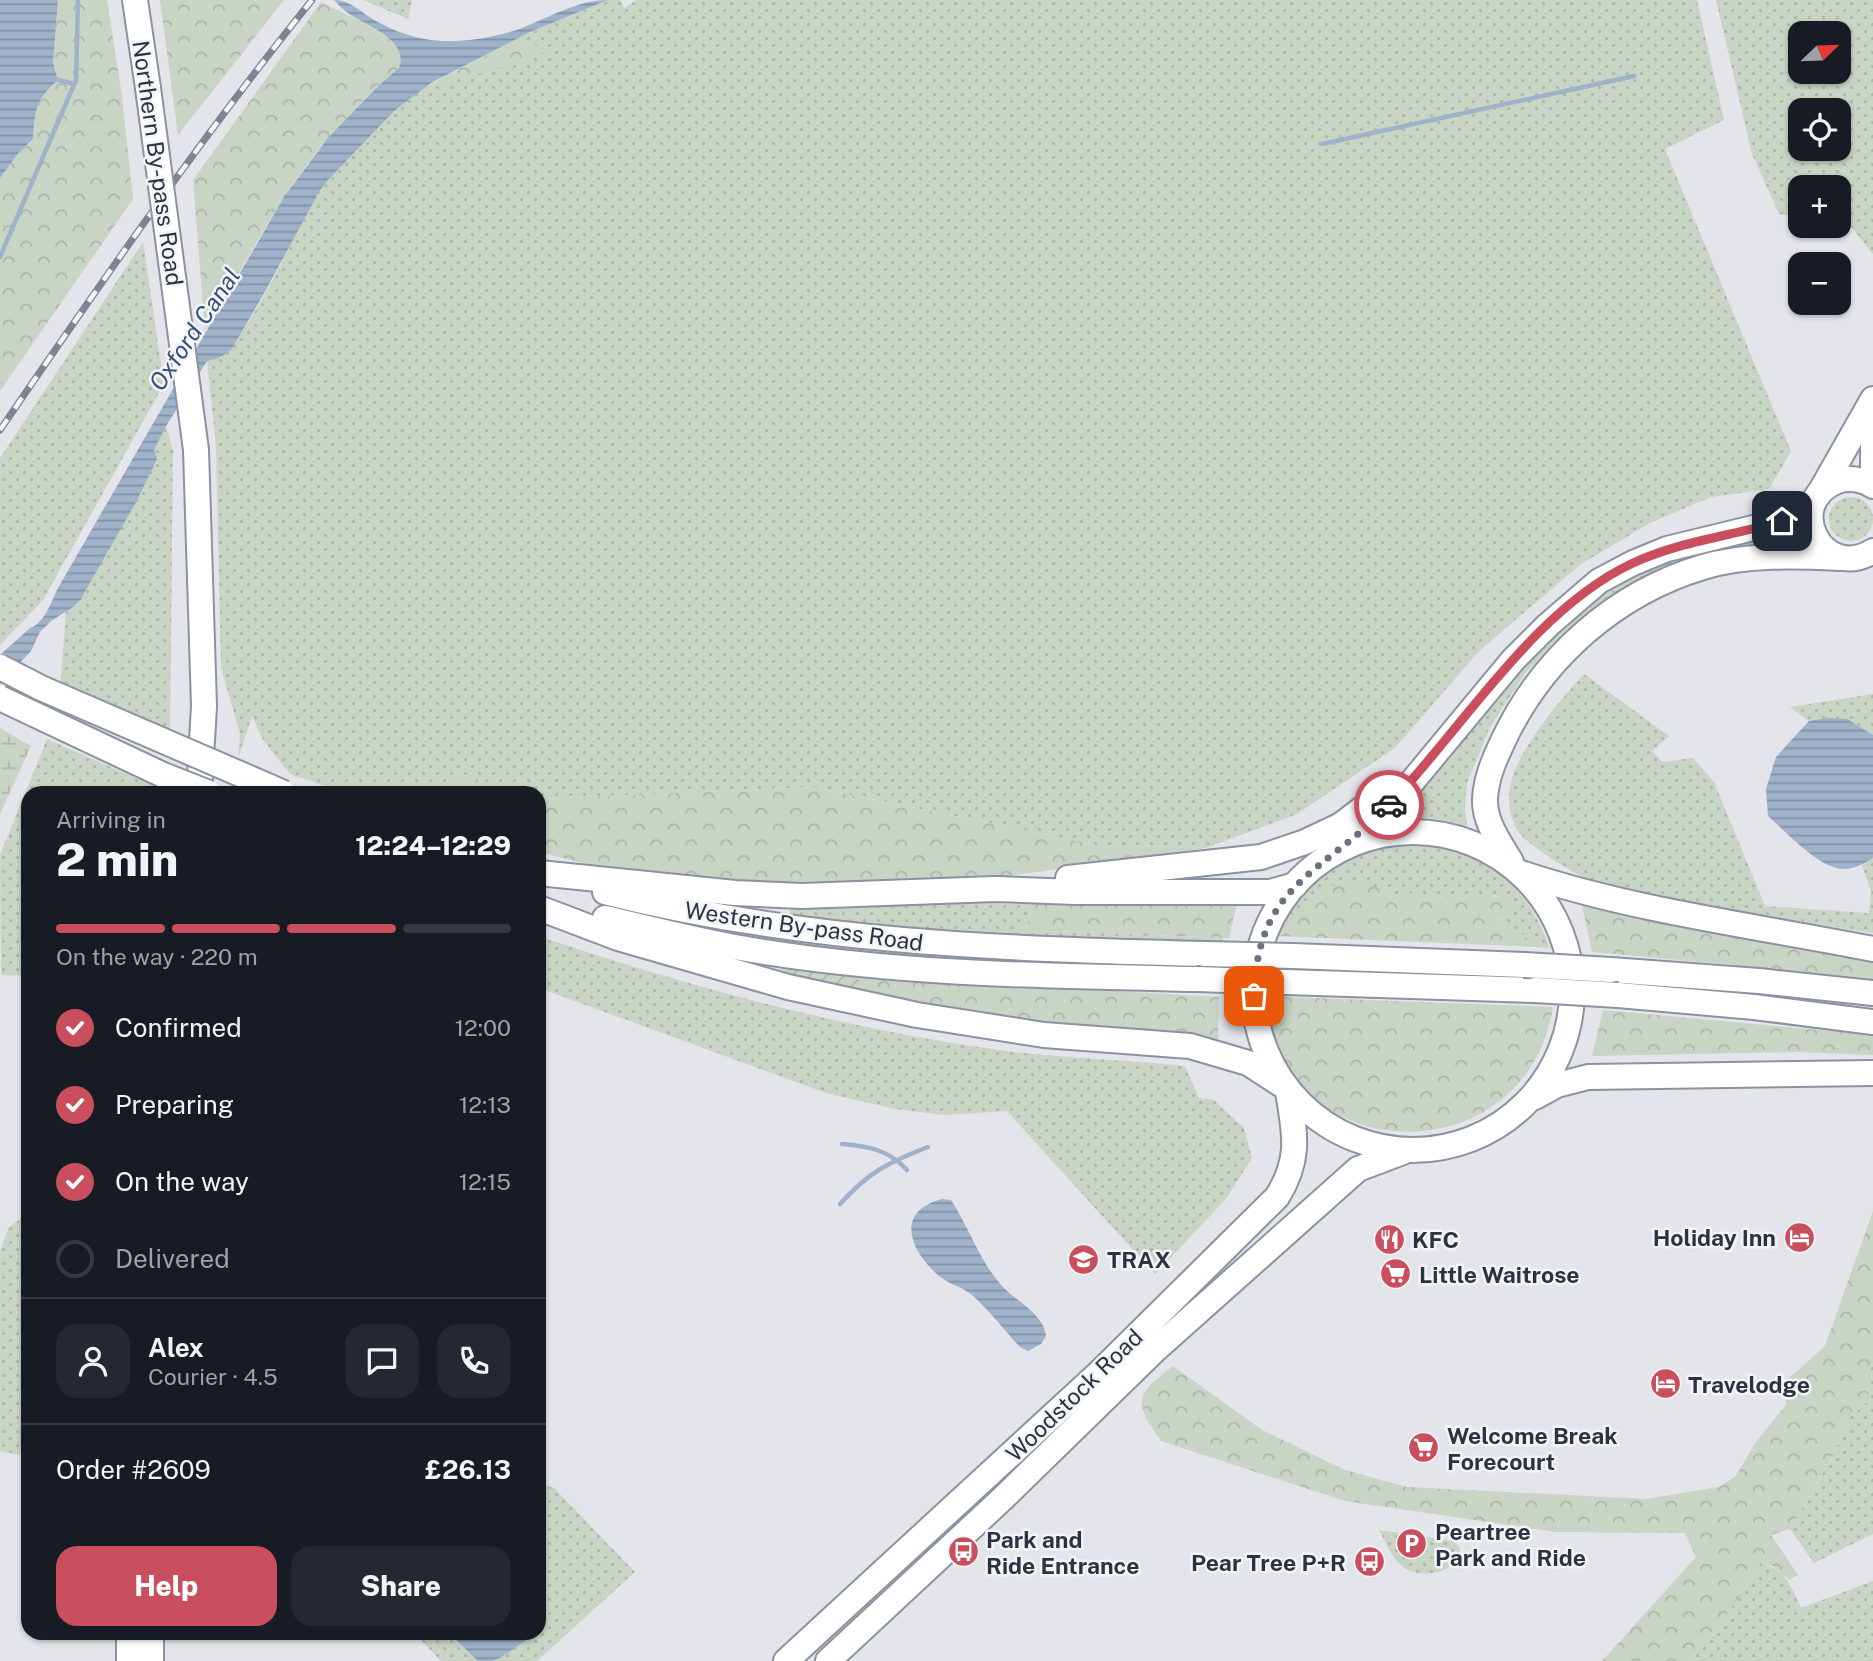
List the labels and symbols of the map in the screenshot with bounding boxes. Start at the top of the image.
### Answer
north arrow [1788,21,1852,84]
street label: Northern By-pass Road [127,39,189,287]
water label: Oxford Canal [143,262,245,396]
pin [1752,491,1812,551]
courier [1354,770,1424,840]
street label: Western By-pass Road [683,896,925,956]
pin [1224,966,1284,1026]
hotel icon: Holiday Inn [1782,1220,1816,1254]
restaurant icon: KFC [1372,1222,1406,1256]
place label: Holiday Inn [1653,1224,1776,1251]
place label: KFC [1412,1226,1459,1253]
school or university icon: TRAX [1067,1242,1101,1276]
place label: TRAX [1107,1246,1171,1273]
supermarket icon: Little Waitrose [1379,1257,1413,1291]
place label: Little Waitrose [1419,1261,1580,1288]
street label: Woodstock Road [1000,1323,1148,1467]
hotel icon: Travelodge [1648,1367,1682,1401]
place label: Travelodge [1688,1371,1810,1398]
place label: Welcome Break Forecourt [1447,1422,1618,1475]
supermarket icon: Welcome Break Forecourt [1407,1431,1441,1465]
place label: Peartree Park and Ride [1435,1518,1586,1571]
place label: Park and Ride Entrance [986,1526,1139,1579]
parking icon: Peartree Park and Ride [1395,1527,1429,1561]
bus stop icon: Park and Ride Entrance [946,1535,980,1569]
bus stop icon: Pear Tree P+R [1352,1545,1386,1579]
place label: Pear Tree P+R [1191,1549,1346,1576]

